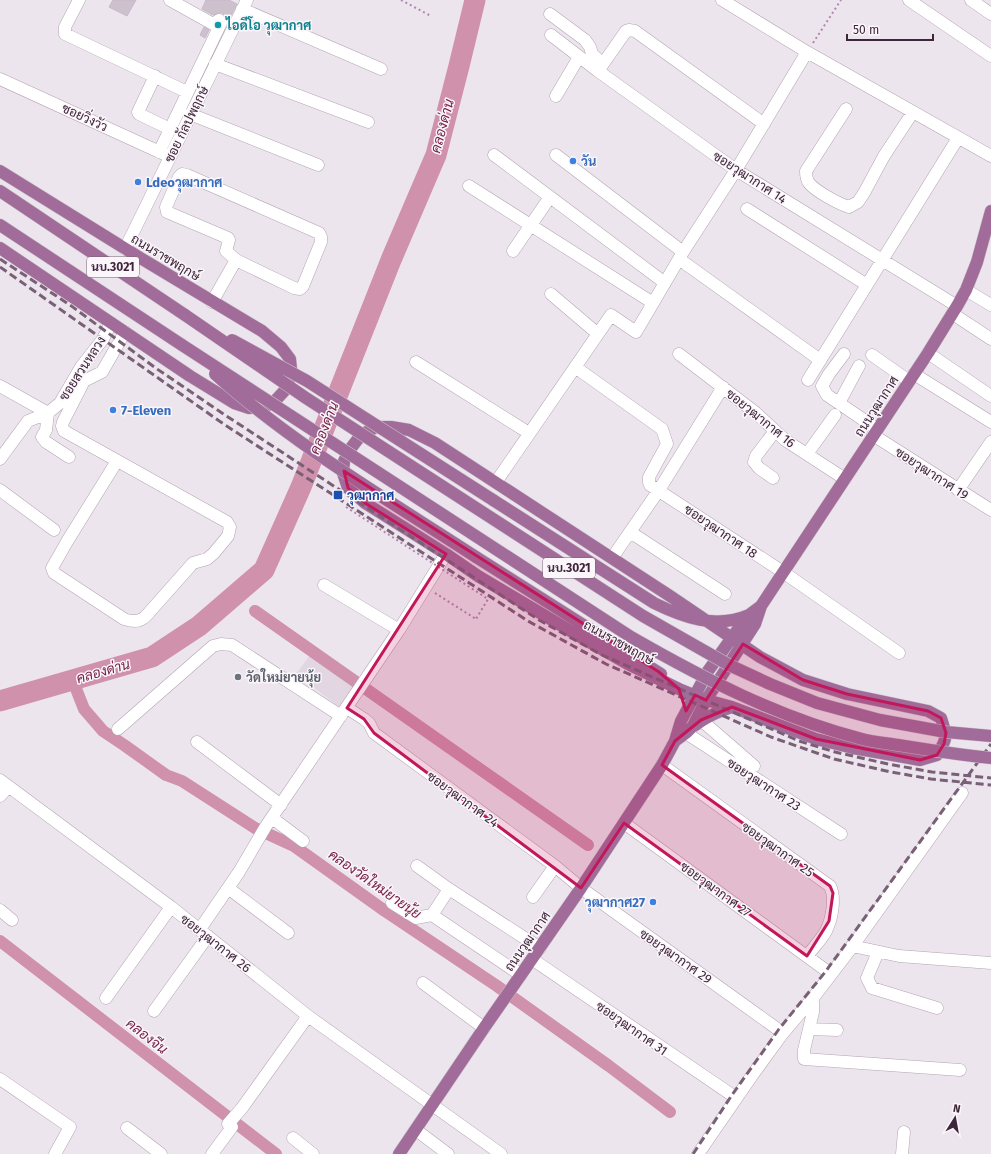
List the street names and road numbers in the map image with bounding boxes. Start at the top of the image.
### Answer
street label: ซอย กัลปพฤกษ์ [160,82,212,165]
street label: ซอยวิ่งวัว [59,96,112,135]
street label: ซอยวุฒากาศ 14 [709,148,789,208]
street label: ถนนราชพฤกษ์ [128,229,204,285]
road number: นบ.3021 [87,257,139,277]
street label: ซอยสวนหลวง [56,333,109,403]
street label: ถนนวุฒากาศ [851,373,903,441]
street label: ซอยวุฒากาศ 16 [722,386,798,452]
street label: ซอยวุฒากาศ 19 [891,444,971,504]
street label: ซอยวุฒากาศ 18 [680,502,760,563]
road number: นบ.3021 [543,558,595,578]
street label: ถนนราชพฤกษ์ [581,615,658,669]
street label: ซอยวุฒากาศ 23 [723,755,803,815]
street label: ซอยวุฒากาศ 24 [423,768,502,832]
street label: ซอยวุฒากาศ 25 [738,819,817,882]
street label: ซอยวุฒากาศ 27 [676,859,754,922]
street label: ถนนวุฒากาศ [501,908,555,975]
street label: ซอยวุฒากาศ 26 [176,911,254,977]
street label: ซอยวุฒากาศ 29 [635,926,715,989]
street label: ซอยวุฒากาศ 31 [592,998,670,1060]

